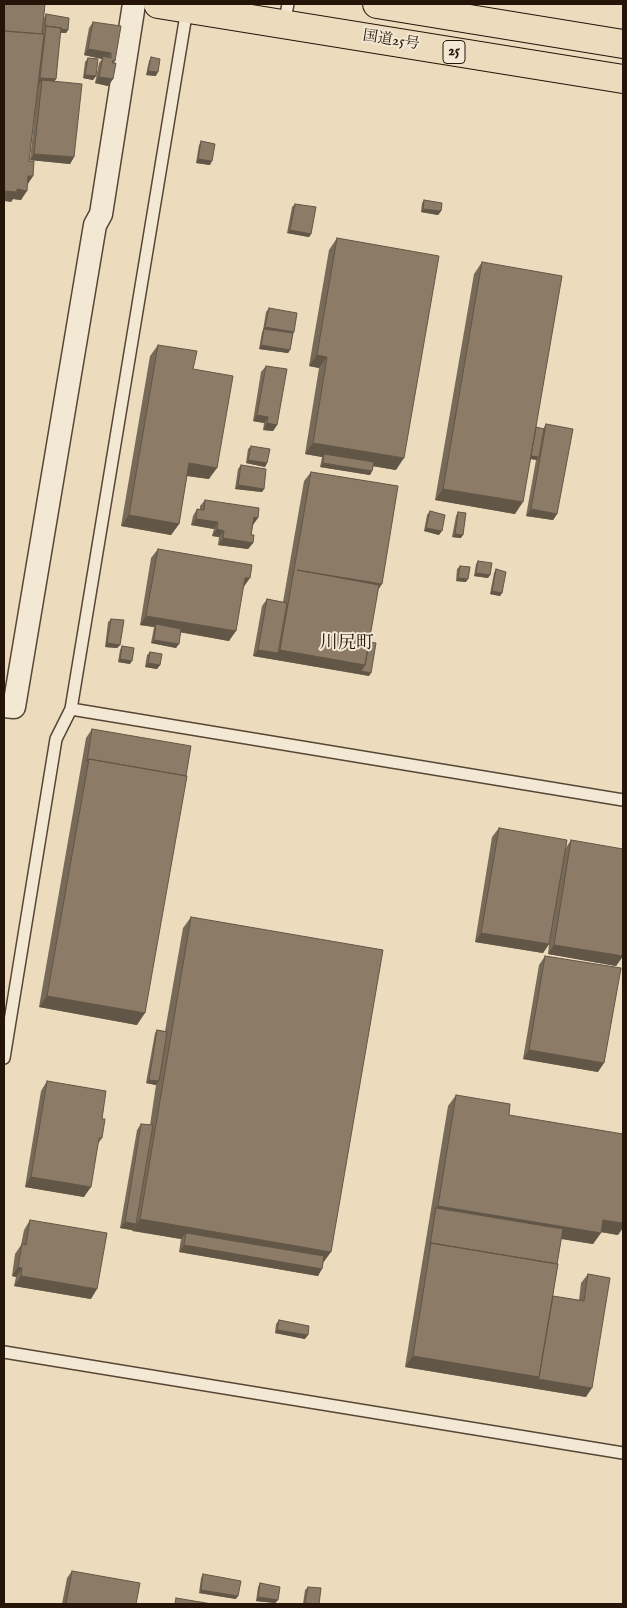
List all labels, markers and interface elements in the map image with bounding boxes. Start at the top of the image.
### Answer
street label: 国道25号 [361,28,421,54]
road number: 25 [443,41,465,64]
district label: 川尻町 [320,633,374,655]

